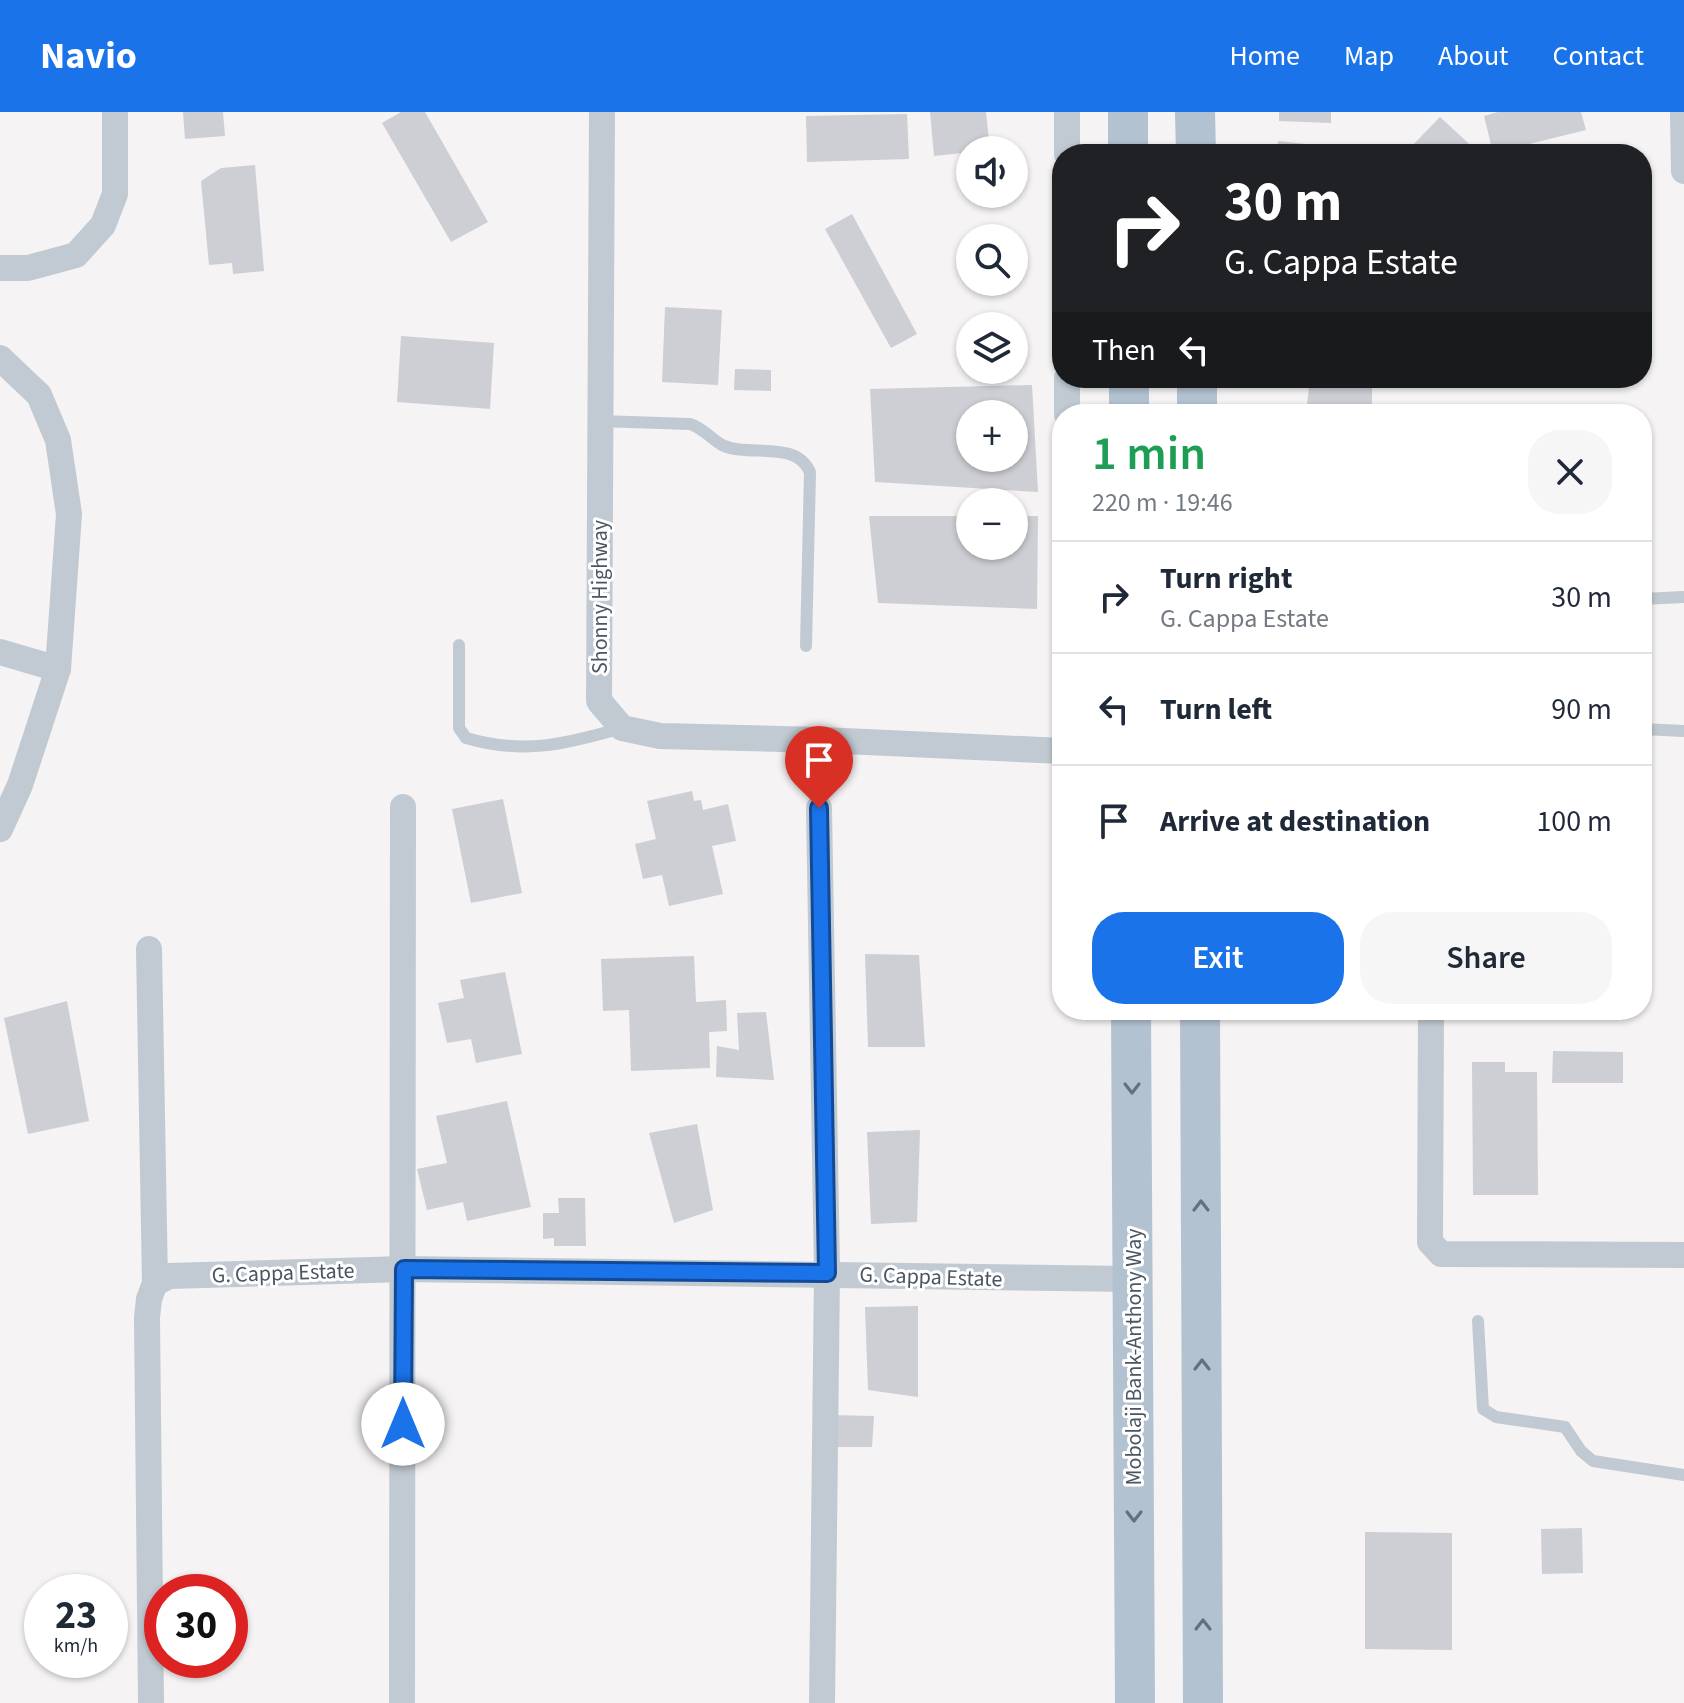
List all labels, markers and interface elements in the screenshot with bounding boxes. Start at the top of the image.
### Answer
text: Navio [40,29,137,83]
text: Home [1229,36,1300,76]
text: Map [1344,36,1394,76]
text: About [1438,36,1509,76]
text: Contact [1553,36,1644,76]
map controls [956,136,1028,560]
button: sound [956,136,1028,208]
text: 30 m [1224,163,1342,242]
icon: right [1092,176,1196,280]
button: search [956,224,1028,296]
text: G. Cappa Estate [1224,237,1458,288]
button: layers [956,312,1028,384]
icon: left [1172,328,1216,372]
text: Then [1092,329,1156,372]
button: + [956,400,1028,472]
text: 1 min [1092,420,1206,488]
button: close [1528,430,1612,514]
text: 220 m · 19:46 [1092,484,1233,521]
button: − [956,488,1028,560]
street label: Shonny Highway [584,519,616,674]
text: Turn right [1160,557,1292,600]
icon: right [1092,575,1136,619]
text: 30 m [1551,576,1612,619]
text: G. Cappa Estate [1160,600,1329,637]
icon: left [1092,687,1136,731]
text: Turn left [1160,688,1272,731]
text: 90 m [1551,688,1612,731]
pin [785,726,853,808]
icon: arrive [797,738,841,782]
icon: arrive [1092,799,1136,843]
text: Arrive at destination [1160,800,1430,843]
text: 100 m [1536,800,1612,843]
button: Exit [1092,912,1344,1004]
button: Share [1360,912,1612,1004]
one-way arrow [1123,1082,1141,1095]
one-way arrow [1192,1199,1210,1212]
street label: Mobolaji Bank-Anthony Way [1118,1228,1150,1486]
street label: G. Cappa Estate [211,1255,355,1291]
street label: G. Cappa Estate [859,1259,1003,1295]
one-way arrow [1193,1358,1211,1371]
position arrow [361,1382,445,1466]
one-way arrow [1125,1510,1143,1523]
speed limit sign: 30 [144,1574,248,1678]
text: 23 [55,1587,97,1644]
one-way arrow [1194,1618,1212,1631]
text: km/h [54,1632,98,1660]

